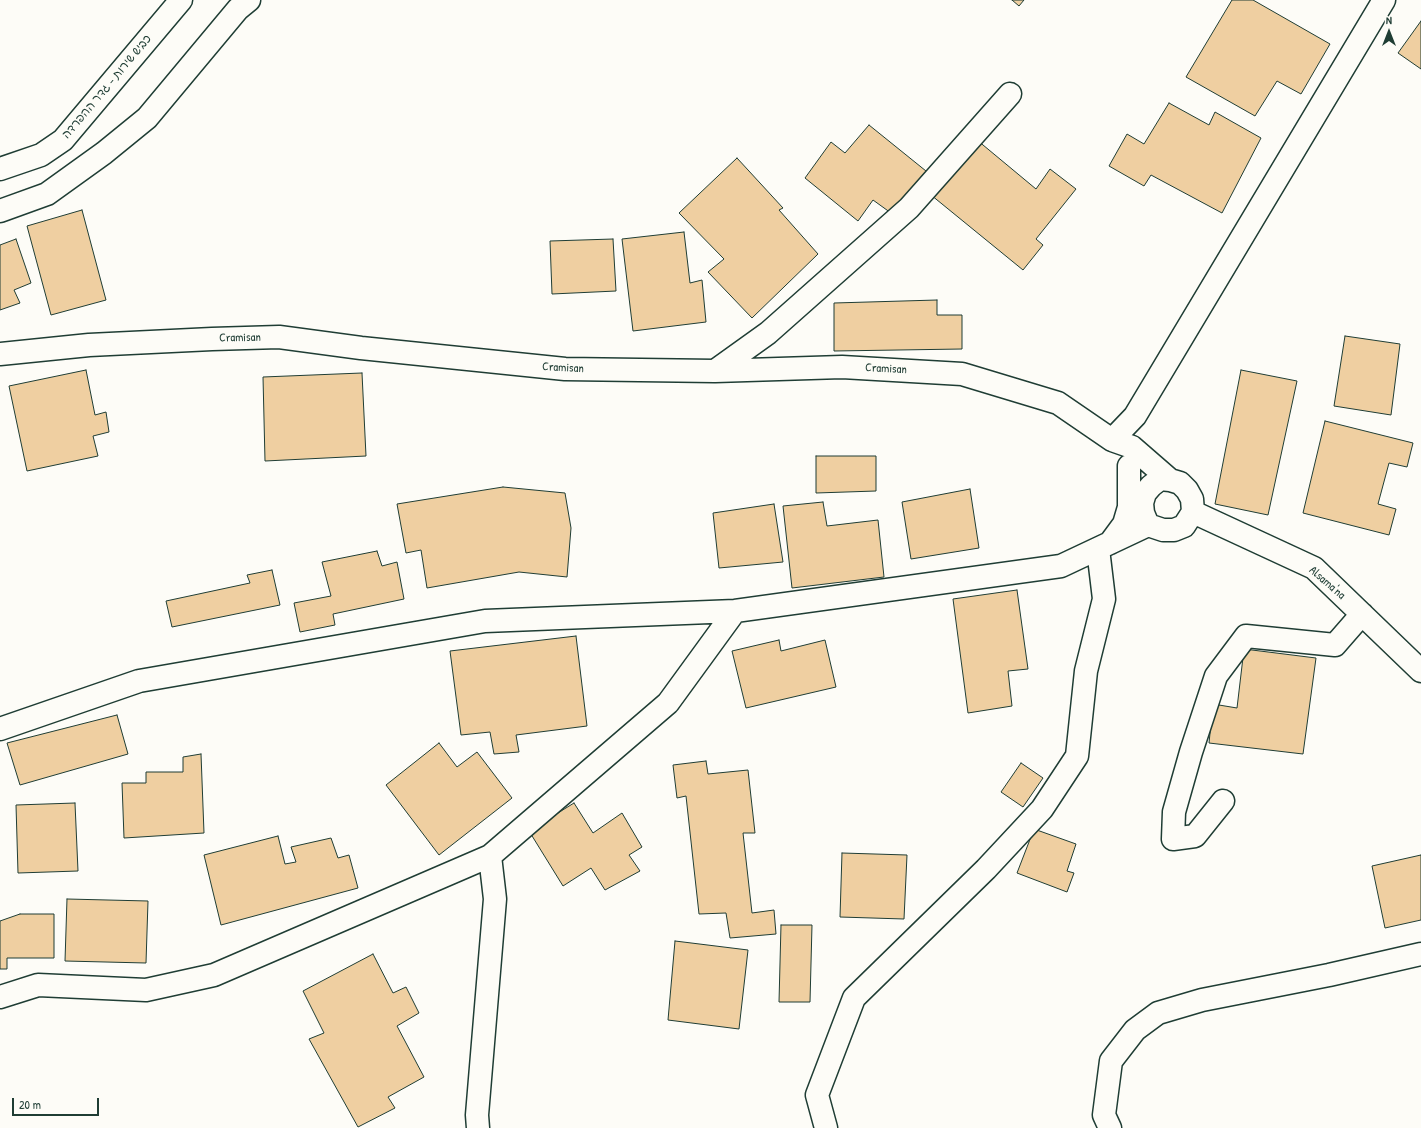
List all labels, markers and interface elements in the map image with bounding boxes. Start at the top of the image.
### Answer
north arrow [1369,12,1409,52]
text: N [1386,13,1392,27]
street label: כביש שירות - גדר ההפרדה [59,32,155,142]
street label: Cramisan [219,330,261,346]
street label: Cramisan [542,360,584,376]
street label: Cramisan [865,361,907,377]
street label: Alsama'na [1306,563,1348,603]
scale bar [14,1090,101,1116]
text: 20 m [19,1096,41,1113]

